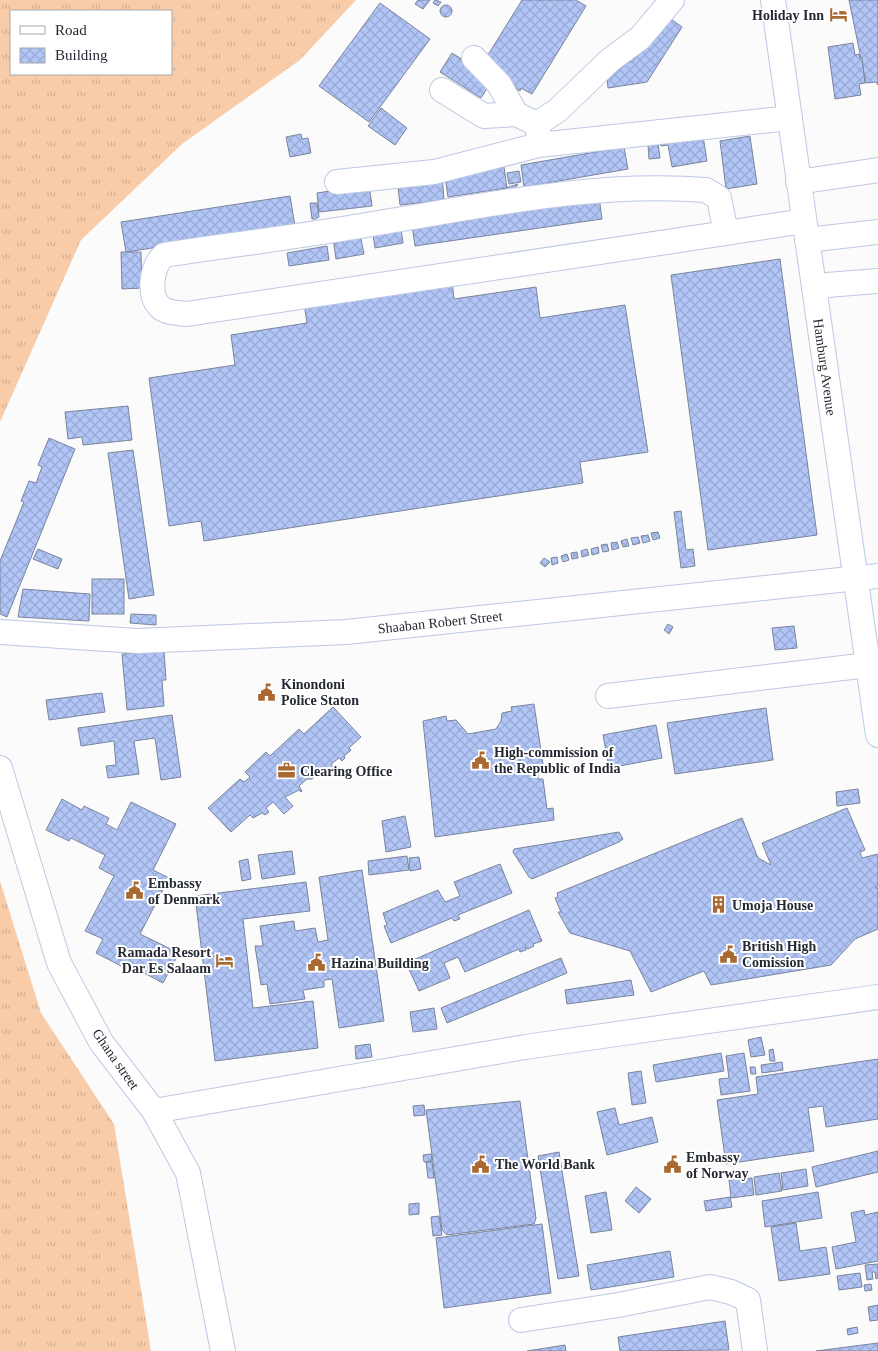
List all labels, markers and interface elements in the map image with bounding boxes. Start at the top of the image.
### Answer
hotel icon: Holiday Inn [828,5,848,25]
place label: Holiday Inn [752,8,824,23]
legend [10,10,172,75]
text: Road [55,22,87,38]
text: Building [55,47,108,63]
street label: Hamburg Avenue [810,318,839,417]
street label: Shaaban Robert Street [377,608,503,636]
place label: Kinondoni Police Staton [281,677,359,708]
public building icon: Kinondoni Police Staton [257,682,277,702]
place label: High-commission of the Republic of India [494,745,620,776]
public building icon: High-commission of the Republic of India [470,750,490,770]
office icon: Clearing Office [276,761,296,781]
place label: Clearing Office [300,764,392,779]
place label: Embassy of Denmark [148,876,220,907]
public building icon: Embassy of Denmark [124,881,144,901]
building icon: Umoja House [708,895,728,915]
place label: Umoja House [732,898,813,913]
place label: British High Comission [742,939,817,970]
public building icon: British High Comission [718,944,738,964]
place label: Ramada Resort Dar Es Salaam [117,945,211,976]
hotel icon: Ramada Resort Dar Es Salaam [215,950,235,970]
public building icon: Hazina Building [307,953,327,973]
place label: Hazina Building [331,956,429,971]
street label: Ghana street [89,1026,142,1092]
place label: Embassy of Norway [686,1150,749,1181]
public building icon: The World Bank [471,1154,491,1174]
public building icon: Embassy of Norway [662,1155,682,1175]
place label: The World Bank [495,1157,595,1172]

